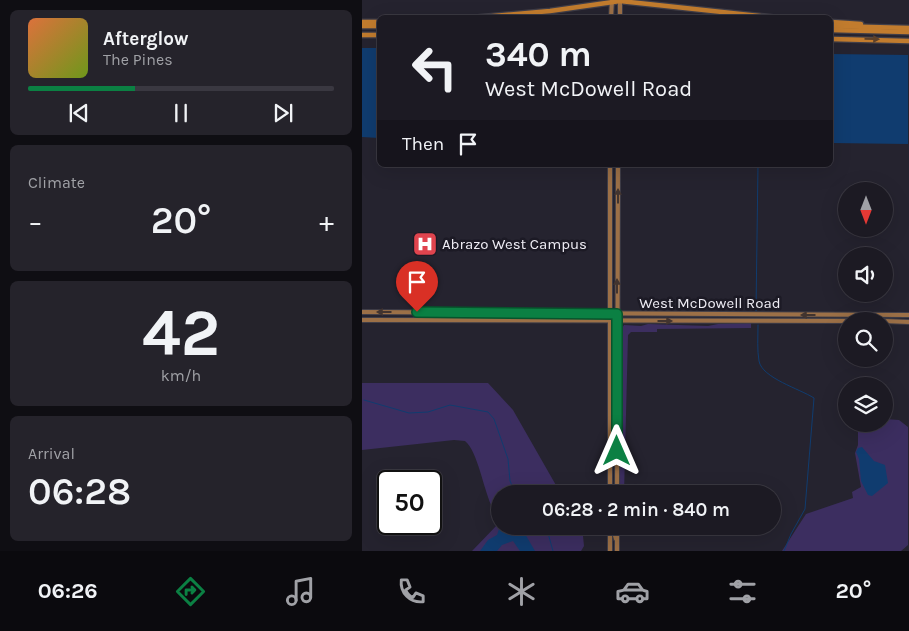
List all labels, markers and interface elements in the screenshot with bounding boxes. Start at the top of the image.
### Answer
text: Afterglow [103,28,189,50]
text: 340 m [485,34,592,75]
icon: left [402,35,467,100]
one-way arrow [864,35,880,43]
text: The Pines [103,50,173,69]
text: West McDowell Road [485,76,692,102]
icon: previous [65,99,93,127]
icon: pause [167,99,195,127]
icon: next [269,99,297,127]
icon: arrive [454,130,482,158]
text: Then [402,133,444,155]
text: Climate [28,173,85,192]
north arrow [838,182,893,238]
map controls [838,182,893,432]
one-way arrow [614,188,622,204]
text: 20° [151,198,211,243]
text: − [28,205,43,238]
text: + [319,205,334,238]
hospital icon: Abrazo West Campus [412,231,438,257]
place label: Abrazo West Campus [442,235,587,253]
button: sound [838,247,893,302]
pin [396,261,438,312]
icon: arrive [403,268,431,296]
one-way arrow [613,277,621,293]
street label: West McDowell Road [639,294,781,312]
text: 42 [142,295,220,371]
one-way arrow [376,308,392,316]
one-way arrow [800,310,816,318]
button: search [838,312,893,367]
one-way arrow [657,317,673,325]
text: km/h [161,366,201,385]
button: layers [838,377,893,432]
position arrow [590,424,642,476]
text: Arrival [28,444,75,463]
text: 06:28 [28,469,131,514]
speed limit sign: 50 [377,470,442,535]
text: 06:28 · 2 min · 840 m [542,499,730,521]
icon: directions [173,574,208,609]
icon: music [283,574,318,609]
icon: phone [394,574,429,609]
icon: climate [504,574,539,609]
icon: car [615,574,650,609]
icon: filters [725,574,760,609]
text: 06:26 [38,578,98,604]
text: 20° [835,578,871,604]

